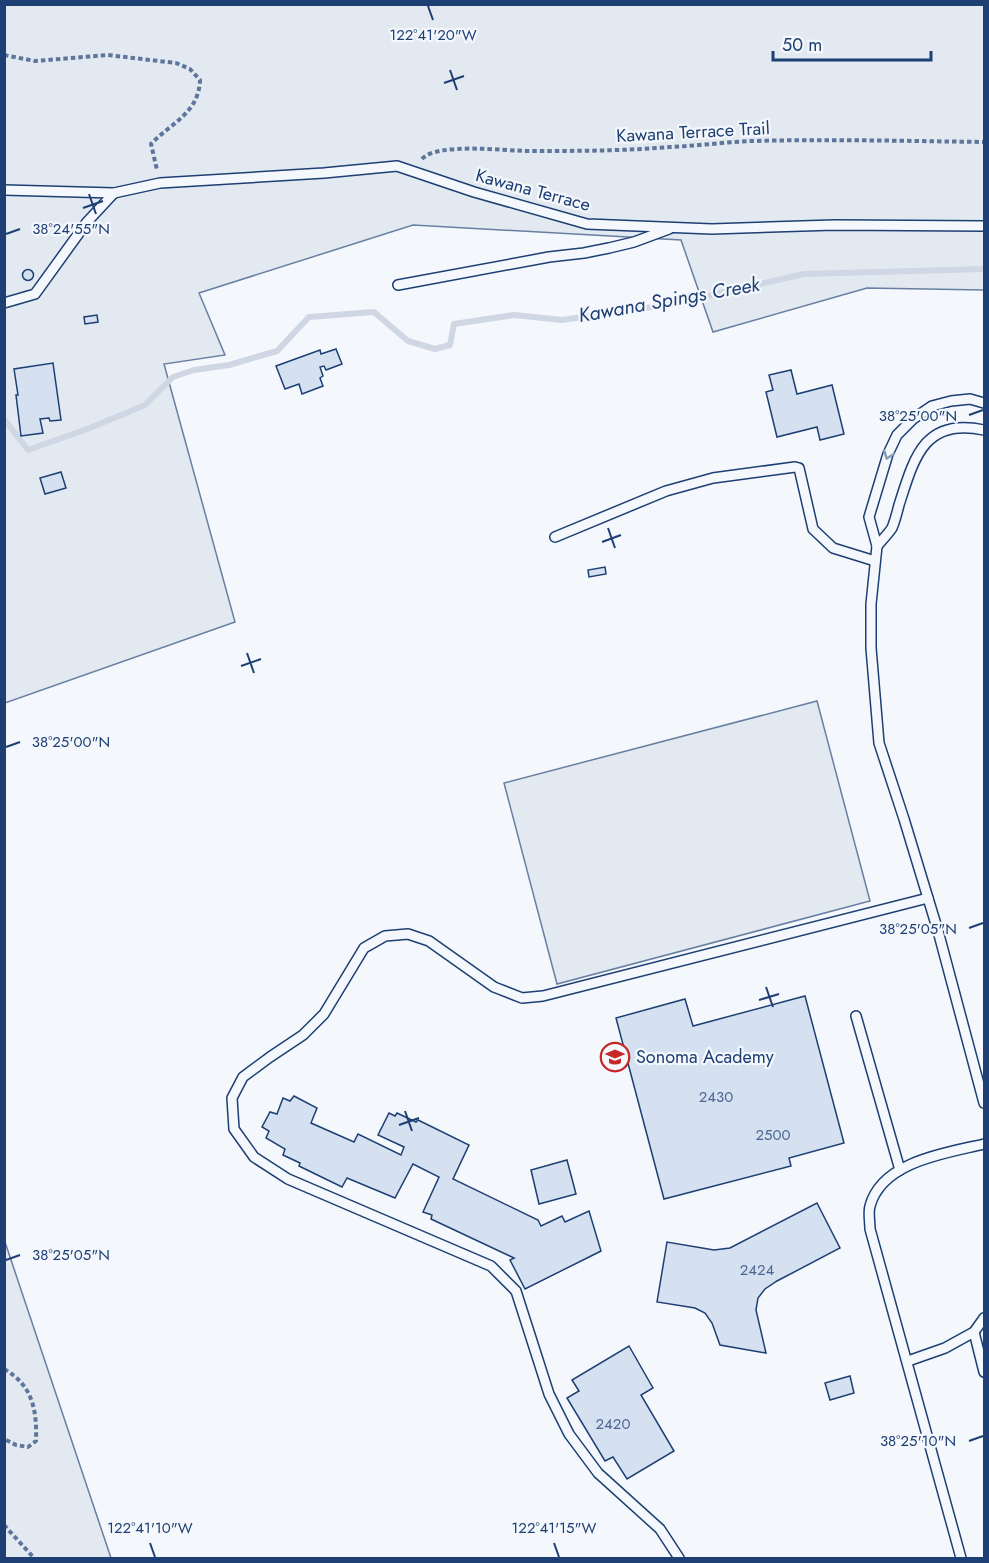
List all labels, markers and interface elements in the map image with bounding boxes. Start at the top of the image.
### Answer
text: 122°41'20"W [389,24,477,46]
scale bar [773,24,930,62]
text: 50 m [782,32,822,58]
street label: Kawana Terrace Trail [615,115,771,149]
street label: Kawana Terrace [473,162,593,218]
text: 38°24'55"N [32,218,110,240]
water label: Kawana Spings Creek [576,270,763,330]
text: 38°25'00"N [879,405,957,427]
one-way arrow [883,450,896,460]
text: 38°25'00"N [32,731,110,753]
text: 38°25'05"N [879,918,957,940]
school or university icon: Sonoma Academy [599,1041,631,1073]
place label: Sonoma Academy [636,1044,774,1070]
house number: 2430 [699,1086,733,1108]
house number: 2500 [756,1124,791,1146]
text: 38°25'05"N [32,1244,110,1266]
house number: 2424 [740,1259,775,1281]
house number: 2420 [596,1413,630,1435]
text: 38°25'10"N [880,1430,956,1452]
text: 122°41'10"W [107,1517,193,1539]
text: 122°41'15"W [512,1517,597,1539]

